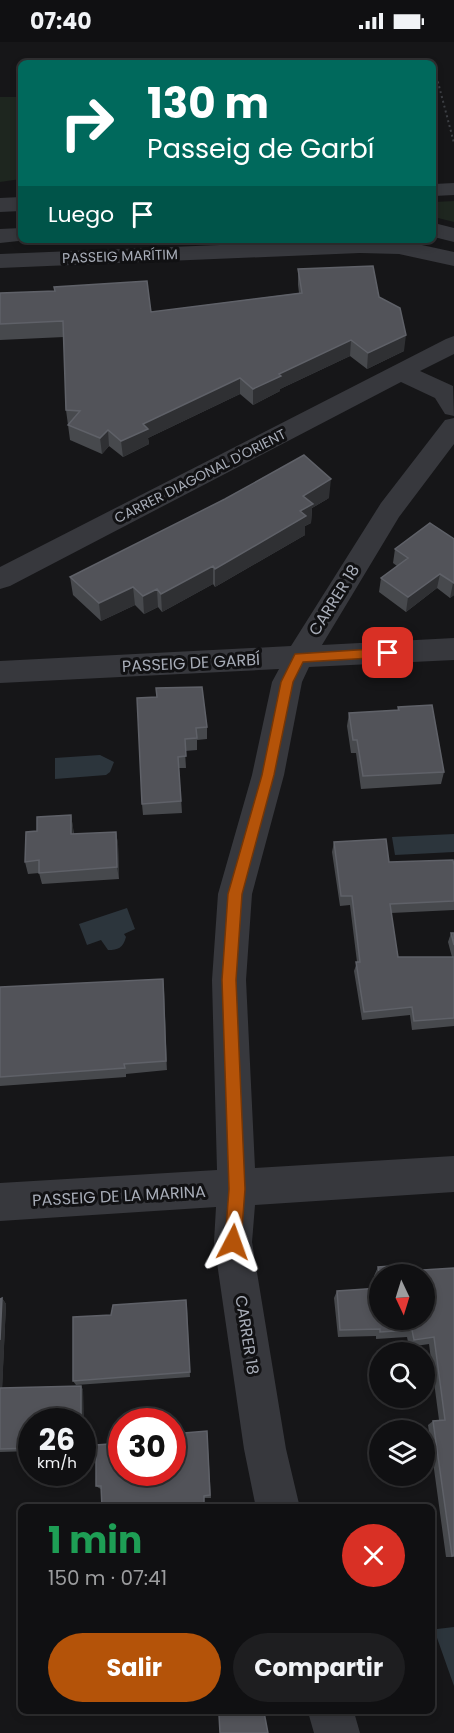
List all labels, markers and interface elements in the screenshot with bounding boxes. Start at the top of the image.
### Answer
text: 07:40 [30,6,92,37]
text: 130 m [147,74,269,133]
icon: right [48,84,126,162]
text: Passeig de Garbí [147,130,374,167]
icon: arrive [126,198,159,231]
text: Luego [48,199,114,230]
street label: PASSEIG MARÍTIM [62,244,178,268]
street label: CARRER DIAGONAL D'ORIENT [111,424,290,528]
street label: CARRER 18 [303,560,365,640]
pin [362,627,413,678]
icon: arrive [371,636,404,669]
street label: PASSEIG DE GARBÍ [121,648,261,678]
street label: PASSEIG DE LA MARINA [32,1180,207,1212]
position arrow [201,1210,265,1274]
north arrow [369,1264,435,1330]
map controls [369,1264,435,1486]
street label: CARRER 18 [229,1294,265,1376]
button: search [369,1342,435,1408]
speed limit sign: 30 [108,1408,186,1486]
text: 26 [39,1418,75,1461]
button: layers [369,1420,435,1486]
text: km/h [37,1452,77,1473]
text: 1 min [48,1515,142,1566]
button: close [342,1524,405,1587]
text: 150 m · 07:41 [48,1564,167,1592]
button: Salir [48,1633,221,1702]
button: Compartir [233,1633,405,1702]

